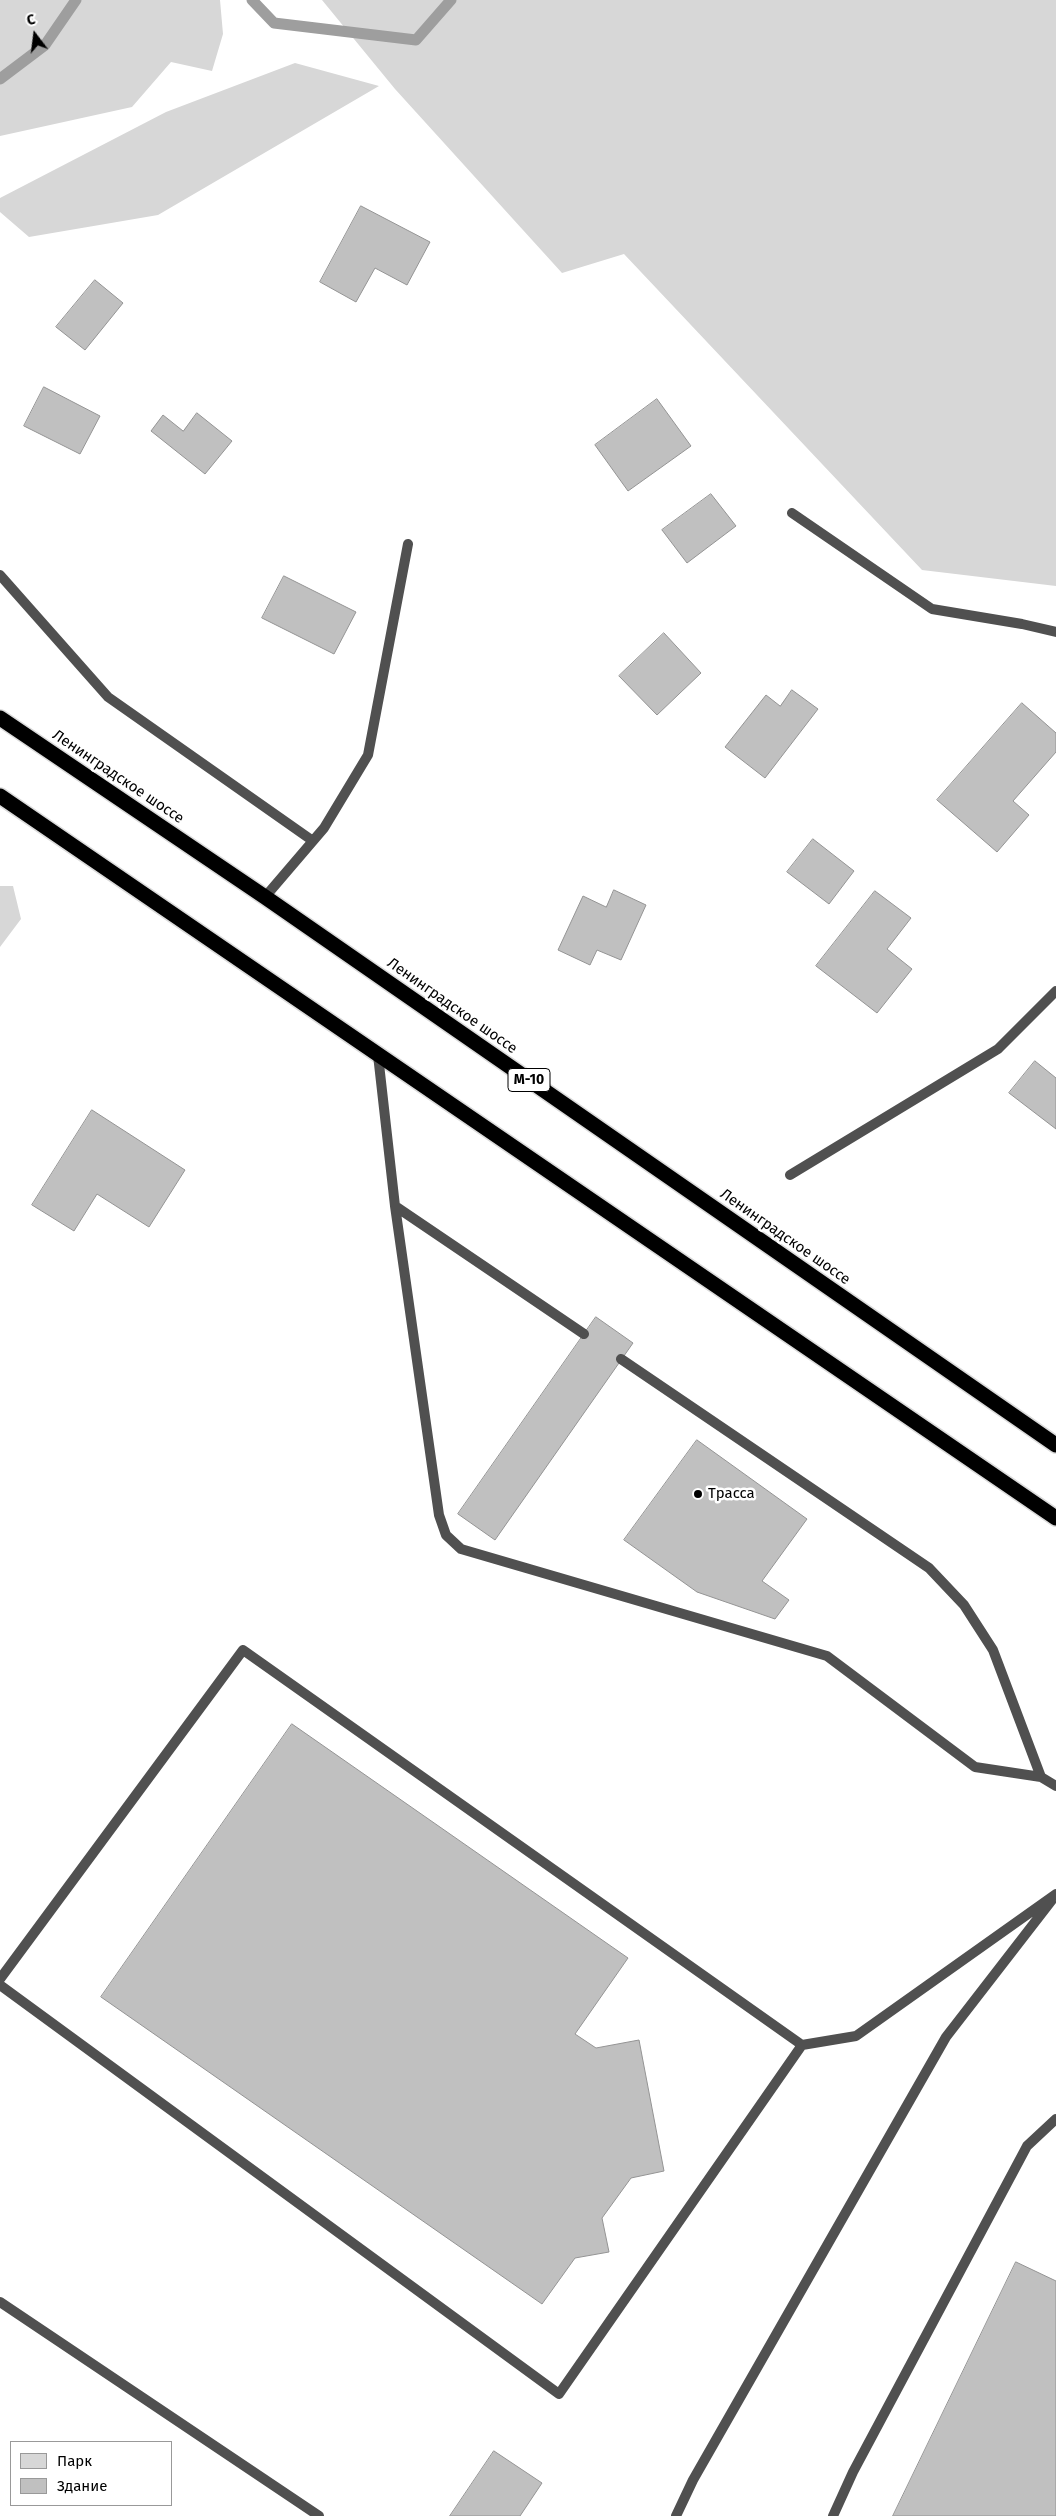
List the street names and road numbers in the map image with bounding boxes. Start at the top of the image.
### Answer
street label: Ленинградское шоссе [49,726,187,828]
street label: Ленинградское шоссе [383,954,521,1058]
road number: М-10 [508,1068,550,1092]
street label: Ленинградское шоссе [716,1185,854,1289]

